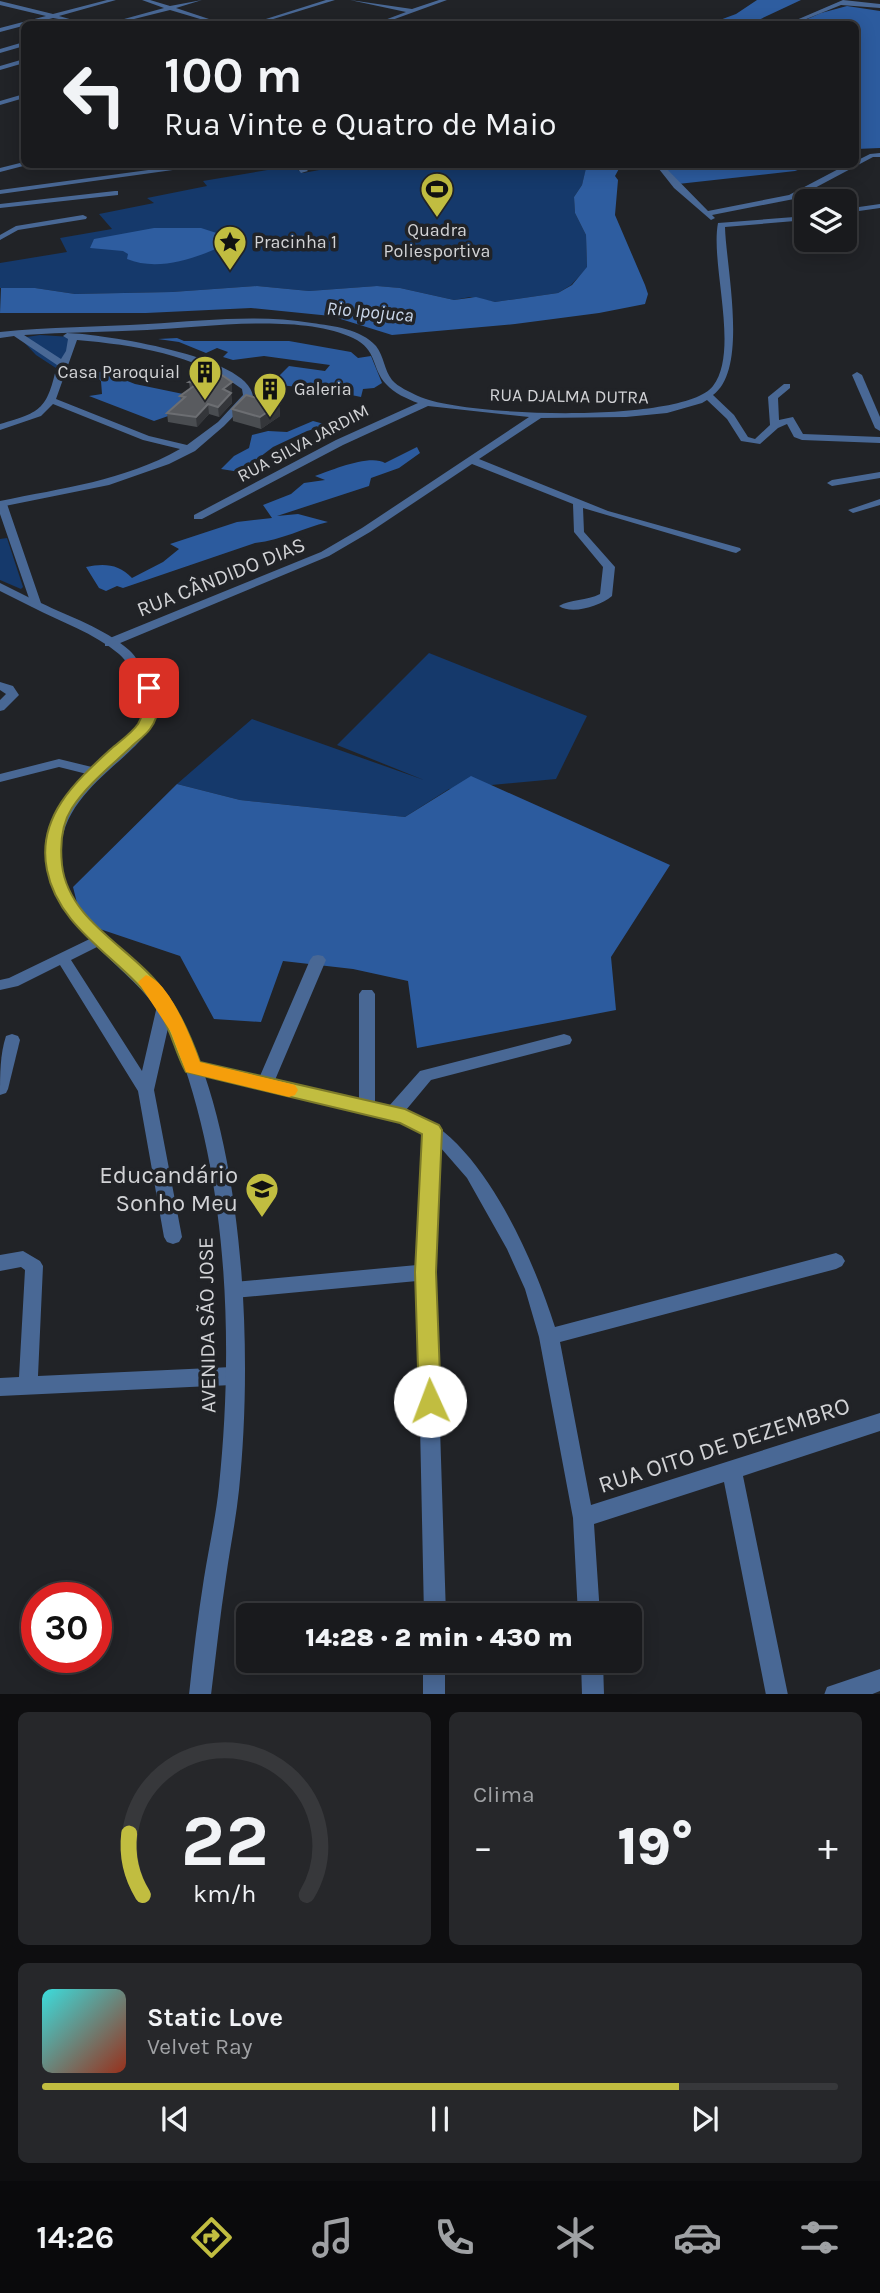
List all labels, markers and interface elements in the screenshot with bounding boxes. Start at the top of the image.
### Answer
text: 100 m [164,47,302,104]
icon: left [49,49,140,140]
text: Rua Vinte e Quatro de Maio [164,106,556,143]
sports icon: Quadra Poliesportiva [418,170,456,219]
map controls [794,189,857,252]
button: layers [794,189,857,252]
place label: Quadra Poliesportiva [384,219,490,262]
place icon: Pracinha 1 [211,223,249,272]
place label: Pracinha 1 [254,231,337,253]
water label: Rio Ipojuca [326,297,414,327]
building icon: Casa Paroquial [186,353,224,402]
place label: Casa Paroquial [57,361,180,383]
building icon: Galeria [251,370,289,419]
place label: Galeria [294,378,352,400]
street label: RUA DJALMA DUTRA [489,384,649,408]
street label: RUA SILVA JARDIM [233,399,373,487]
street label: RUA CÂNDIDO DIAS [133,532,309,622]
pin [119,658,179,718]
icon: arrive [130,669,168,707]
place label: Educandário Sonho Meu [99,1161,238,1217]
school or university icon: Educandário Sonho Meu [243,1170,281,1219]
street label: AVENIDA SÃO JOSE [193,1237,221,1413]
position arrow [393,1364,467,1438]
street label: RUA OITO DE DEZEMBRO [595,1391,853,1499]
speed limit sign: 30 [21,1582,112,1673]
text: 14:28 · 2 min · 430 m [305,1622,573,1653]
text: Clima [473,1781,535,1808]
text: 22 [180,1798,269,1883]
text: 19° [617,1816,694,1877]
text: − [473,1825,493,1870]
text: + [818,1825,838,1870]
text: km/h [193,1878,256,1907]
text: Static Love [147,2002,283,2033]
text: Velvet Ray [147,2033,252,2060]
icon: previous [156,2100,194,2138]
icon: pause [421,2100,459,2138]
icon: next [686,2100,724,2138]
icon: directions [187,2213,236,2262]
icon: music [308,2213,357,2262]
icon: phone [430,2213,479,2262]
icon: climate [551,2213,600,2262]
icon: car [673,2213,722,2262]
icon: filters [795,2213,844,2262]
text: 14:26 [36,2219,114,2256]

